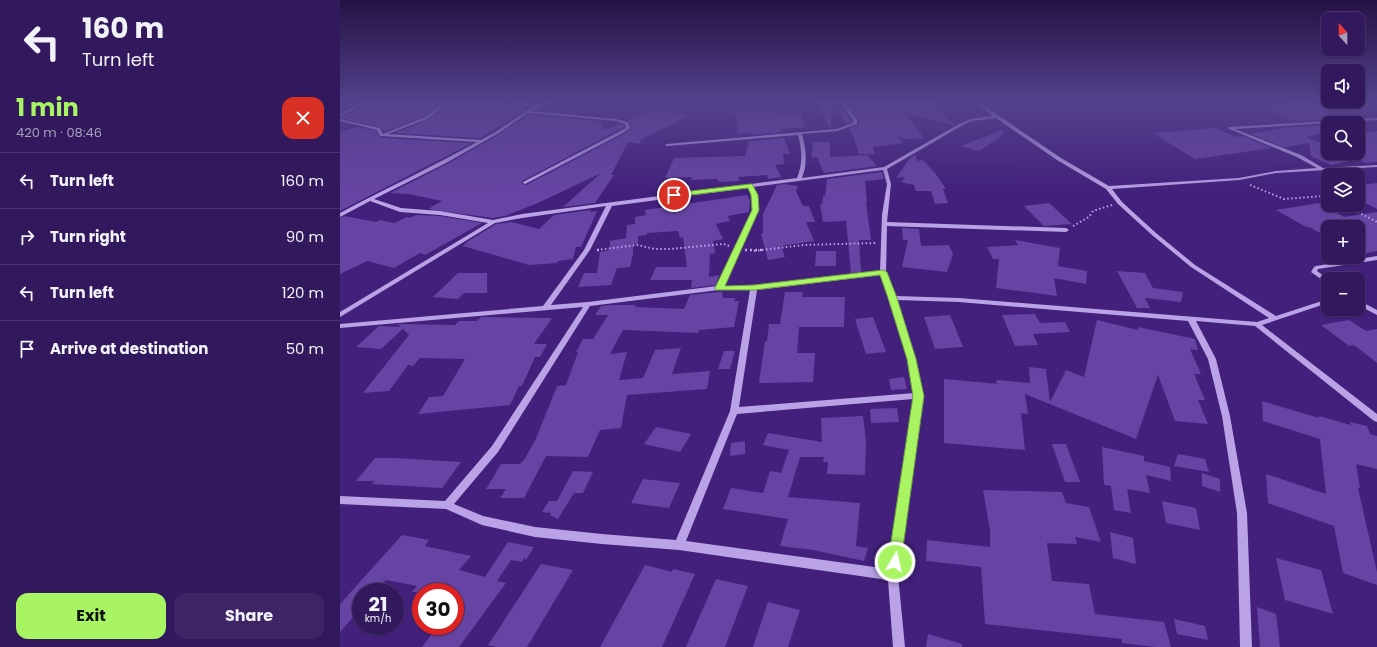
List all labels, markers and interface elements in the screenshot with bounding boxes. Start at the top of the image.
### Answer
text: 160 m [82,9,164,48]
north arrow [1321,12,1365,56]
map controls [1321,12,1365,316]
icon: left [16,16,68,68]
text: Turn left [82,47,154,72]
button: sound [1321,64,1365,108]
text: 1 min [16,91,79,124]
button: close [282,97,324,139]
button: search [1321,116,1365,160]
text: 420 m · 08:46 [16,123,102,142]
button: layers [1321,168,1365,212]
icon: left [16,170,38,192]
text: Turn left [50,170,114,191]
text: 160 m [281,170,324,191]
pin [657,178,691,212]
icon: arrive [663,184,685,206]
button: + [1321,220,1365,264]
icon: right [16,226,38,248]
text: Turn right [50,226,126,247]
text: 90 m [286,226,324,247]
button: − [1321,272,1365,316]
icon: left [16,282,38,304]
text: Turn left [50,282,114,303]
text: 120 m [282,282,324,303]
icon: arrive [16,338,38,360]
text: Arrive at destination [50,338,208,359]
text: 50 m [286,338,324,359]
position arrow [874,541,916,583]
speed limit sign: 30 [412,583,464,635]
text: 21 [369,590,387,618]
button: Exit [16,593,166,639]
button: Share [174,593,324,639]
text: km/h [365,611,391,626]

